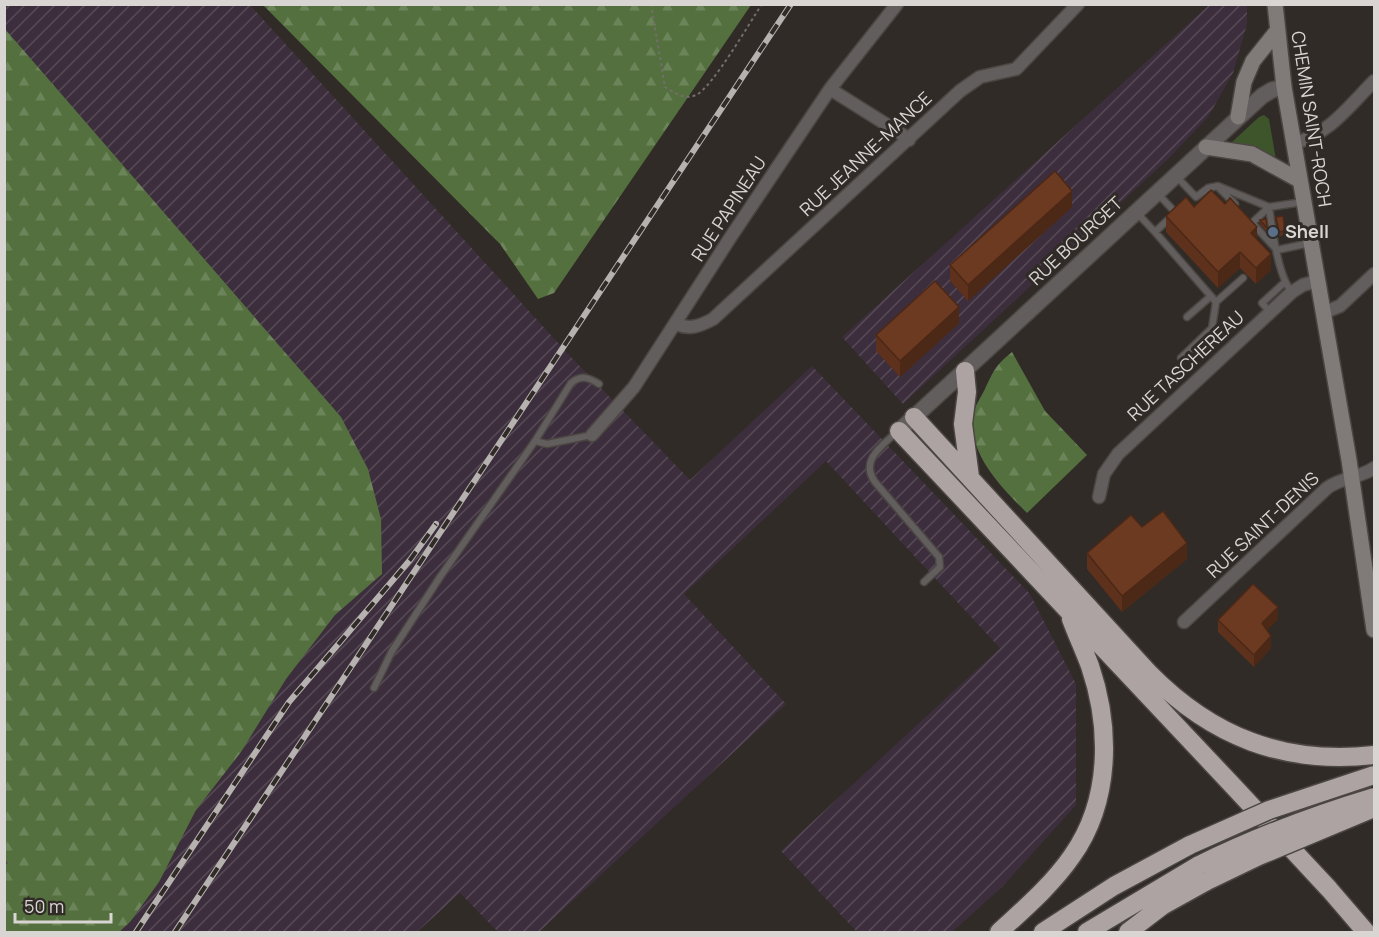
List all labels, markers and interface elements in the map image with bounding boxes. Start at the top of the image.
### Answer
street label: CHEMIN SAINT-ROCH [1286,29,1338,208]
street label: RUE JEANNE-MANCE [794,86,937,221]
street label: RUE PAPINEAU [685,151,771,266]
street label: RUE BOURGET [1023,191,1127,290]
place label: Shell [1285,219,1329,243]
marker: Shell [1266,225,1280,239]
street label: RUE TASCHEREAU [1122,305,1249,426]
street label: RUE SAINT-DENIS [1201,466,1324,583]
scale bar [15,886,111,924]
text: 50 m [24,894,64,918]

